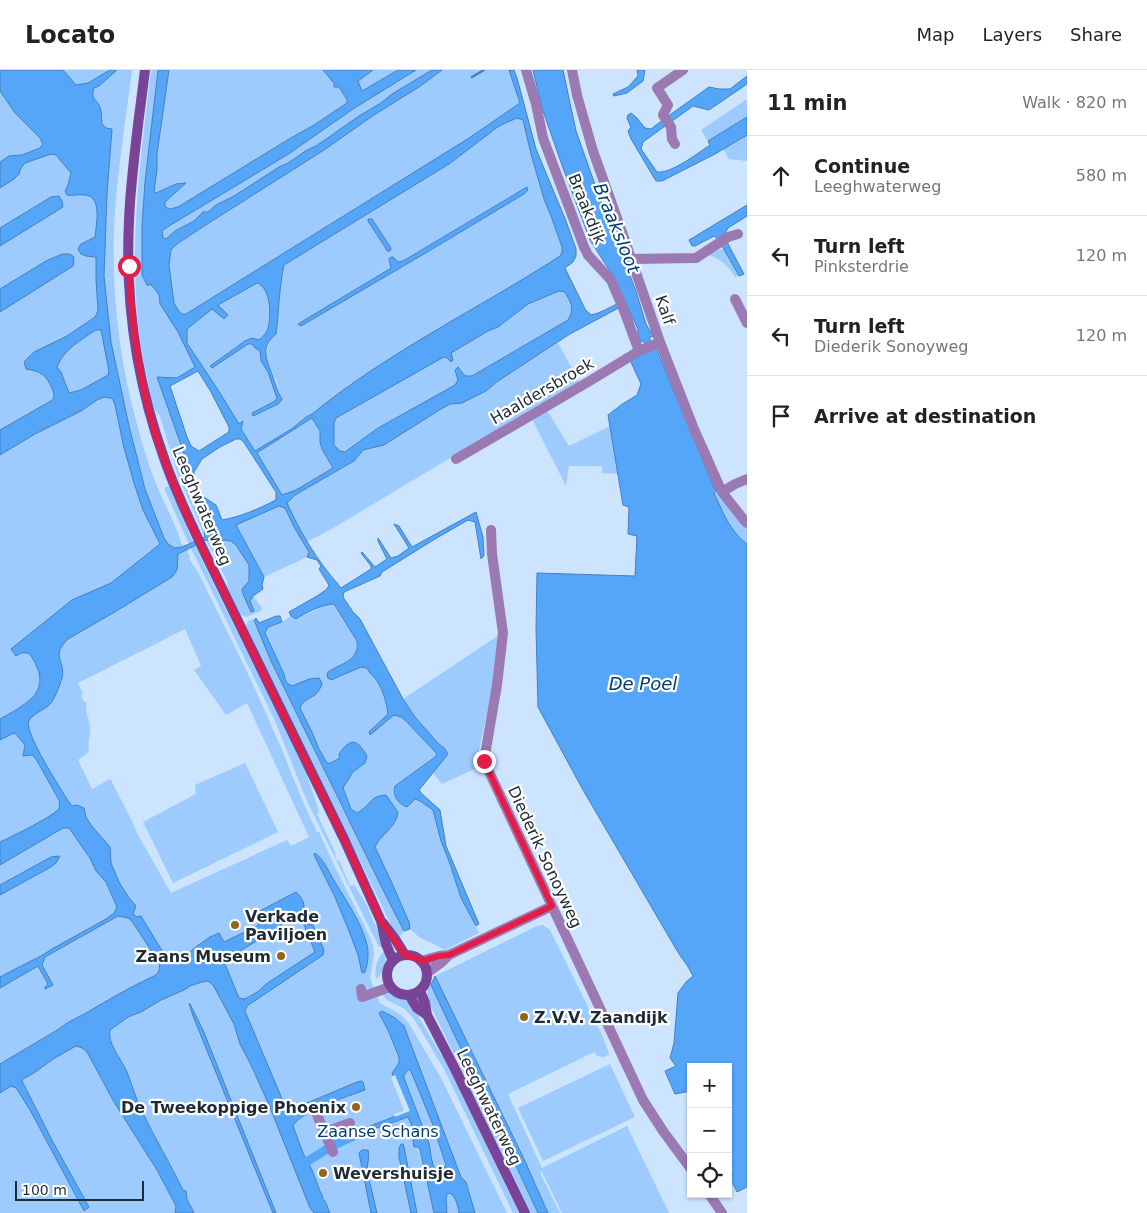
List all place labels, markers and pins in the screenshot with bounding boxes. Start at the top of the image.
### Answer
place label: Verkade Paviljoen [245,907,327,944]
marker: Verkade Paviljoen [229,919,241,931]
place label: Zaans Museum [136,947,271,966]
marker: Zaans Museum [275,950,287,962]
place label: Z.V.V. Zaandijk [534,1008,668,1027]
marker: Z.V.V. Zaandijk [518,1011,530,1023]
place label: De Tweekoppige Phoenix [121,1098,347,1117]
marker: De Tweekoppige Phoenix [350,1101,362,1113]
place label: Wevershuisje [333,1164,454,1183]
marker: Wevershuisje [317,1167,329,1179]

